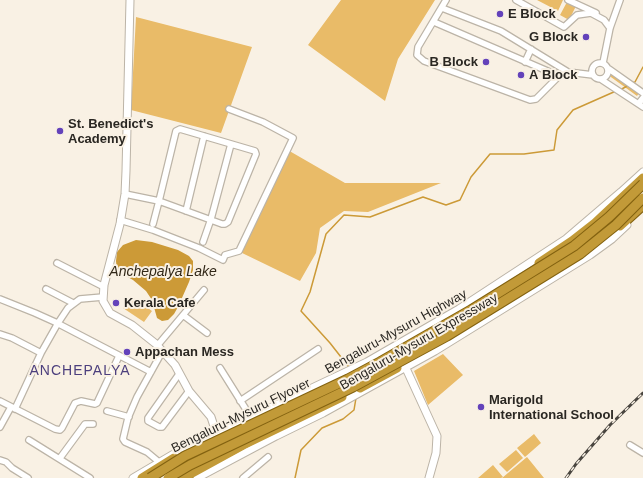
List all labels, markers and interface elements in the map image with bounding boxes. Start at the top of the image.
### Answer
place label: E Block [508,6,556,22]
marker: E Block [495,9,505,19]
place label: G Block [529,29,578,45]
marker: G Block [581,32,591,42]
place label: B Block [430,54,478,70]
marker: B Block [481,57,491,67]
place label: A Block [529,67,577,83]
marker: A Block [516,70,526,80]
place label: St. Benedict's Academy [68,116,153,147]
marker: St. Benedict's Academy [55,126,65,136]
water label: Anchepalya Lake [109,264,217,280]
street label: Bengaluru-Mysuru Highway [322,286,470,378]
street label: Bengaluru-Mysuru Expressway [337,290,501,394]
place label: Kerala Cafe [124,295,196,311]
marker: Kerala Cafe [111,298,121,308]
place label: Appachan Mess [135,344,234,360]
marker: Appachan Mess [122,347,132,357]
district label: ANCHEPALYA [29,363,131,379]
street label: Bengaluru-Mysuru Flyover [169,376,313,456]
place label: Marigold International School [489,392,614,423]
marker: Marigold International School [476,402,486,412]

